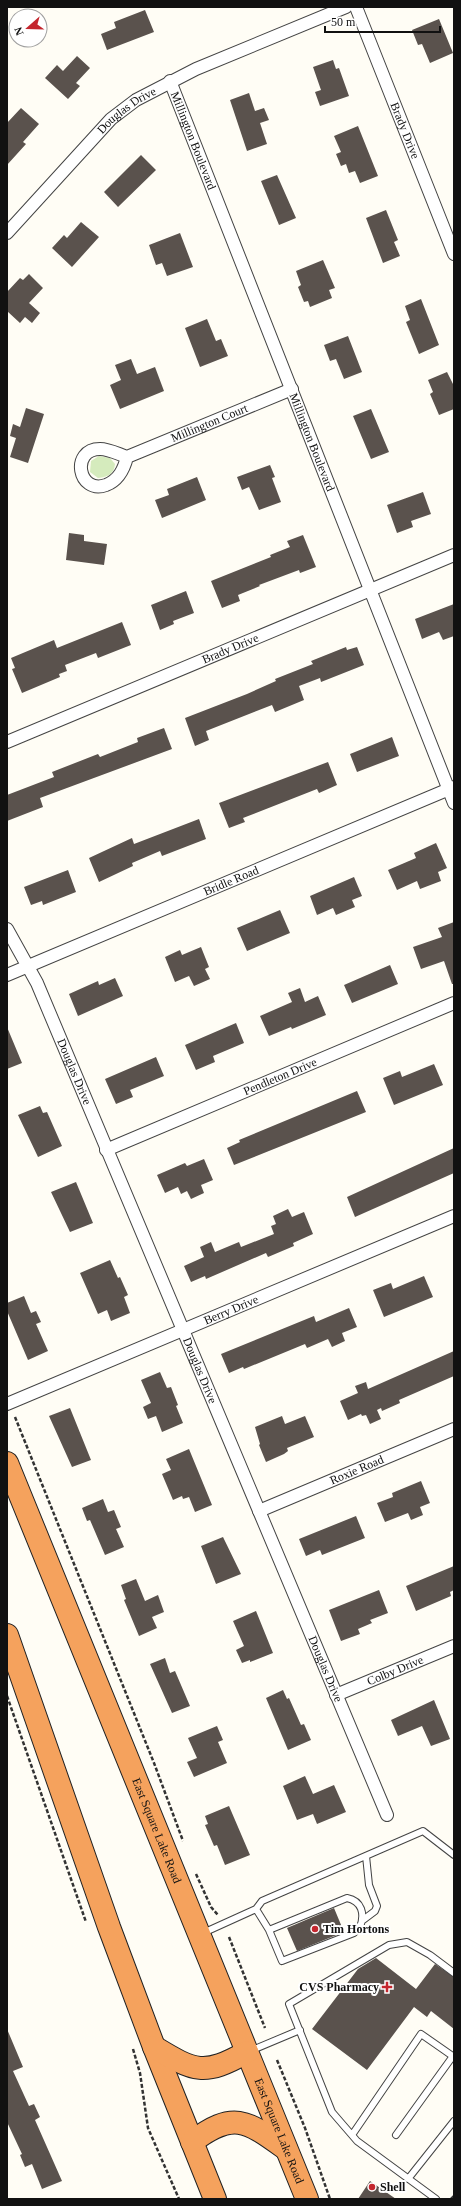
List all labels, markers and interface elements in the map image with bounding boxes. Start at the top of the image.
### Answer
north arrow [8,8,48,48]
scale bar [325,8,440,34]
text: 50 m [331,15,356,29]
text: N [12,26,26,37]
street label: Douglas Drive [94,84,158,137]
street label: Millington Boulevard [168,89,219,192]
street label: Brady Drive [388,100,423,161]
street label: Millington Boulevard [286,391,338,493]
street label: Millington Court [169,401,250,445]
street label: Brady Drive [200,631,260,667]
street label: Bridle Road [201,863,261,899]
street label: Douglas Drive [54,1037,94,1107]
street label: Pendleton Drive [241,1055,319,1098]
street label: Berry Drive [202,1292,260,1327]
street label: Douglas Drive [180,1335,220,1405]
street label: Roxie Road [328,1452,386,1487]
street label: Douglas Drive [305,1634,346,1704]
street label: Colby Drive [365,1653,425,1688]
street label: East Square Lake Road [129,1776,185,1885]
place label: Tim Hortons [323,1922,389,1936]
marker: Tim Hortons [310,1924,320,1934]
place label: CVS Pharmacy [299,1980,379,1994]
marker: CVS Pharmacy [382,1982,392,1992]
street label: East Square Lake Road [251,2076,307,2185]
place label: Shell [380,2180,406,2194]
marker: Shell [367,2182,377,2192]

